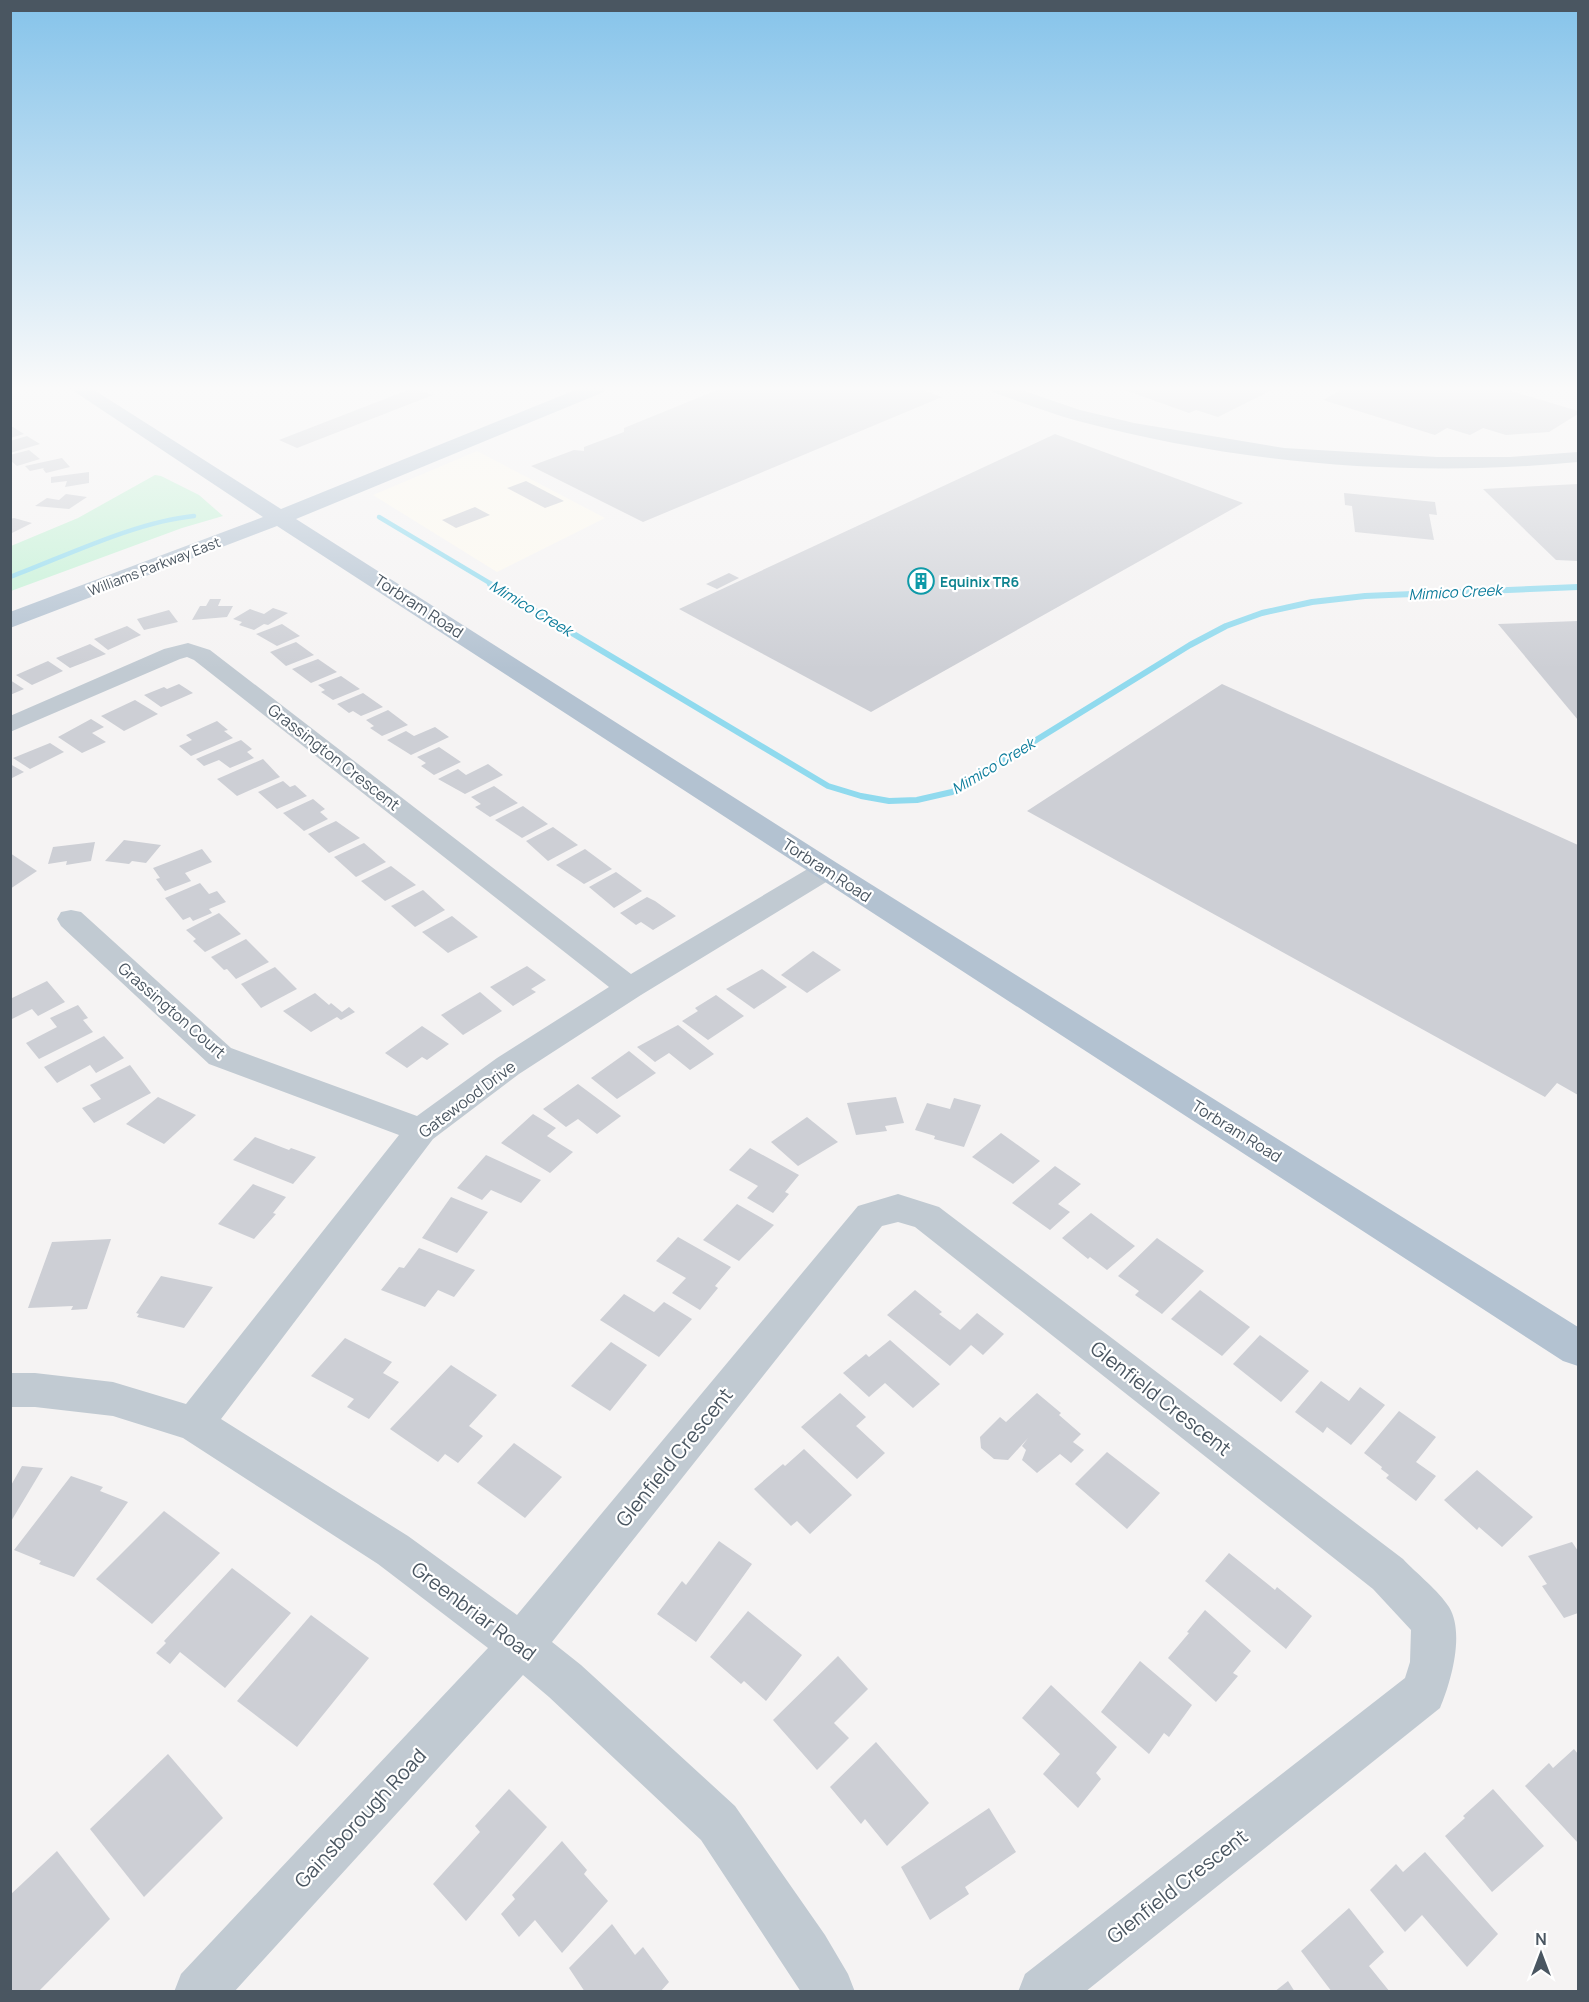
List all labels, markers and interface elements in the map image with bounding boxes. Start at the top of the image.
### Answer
street label: Williams Parkway East [85,532,223,600]
building icon: Equinix TR6 [906,566,936,596]
street label: Torbram Road [370,569,468,643]
place label: Equinix TR6 [940,572,1019,591]
water label: Mimico Creek [486,575,579,642]
water label: Mimico Creek [1408,579,1505,605]
street label: Grassington Crescent [263,699,405,815]
water label: Mimico Creek [948,732,1041,799]
street label: Torbram Road [778,833,876,907]
street label: Grassington Court [113,957,231,1063]
street label: Gatewood Drive [414,1055,520,1143]
street label: Torbram Road [1188,1095,1286,1167]
street label: Glenfield Crescent [1085,1334,1237,1462]
street label: Glenfield Crescent [609,1382,739,1532]
street label: Greenbriar Road [406,1555,542,1667]
street label: Gainsborough Road [288,1742,432,1894]
street label: Glenfield Crescent [1101,1822,1253,1950]
north arrow [1511,1924,1571,1984]
text: N [1535,1928,1547,1950]

